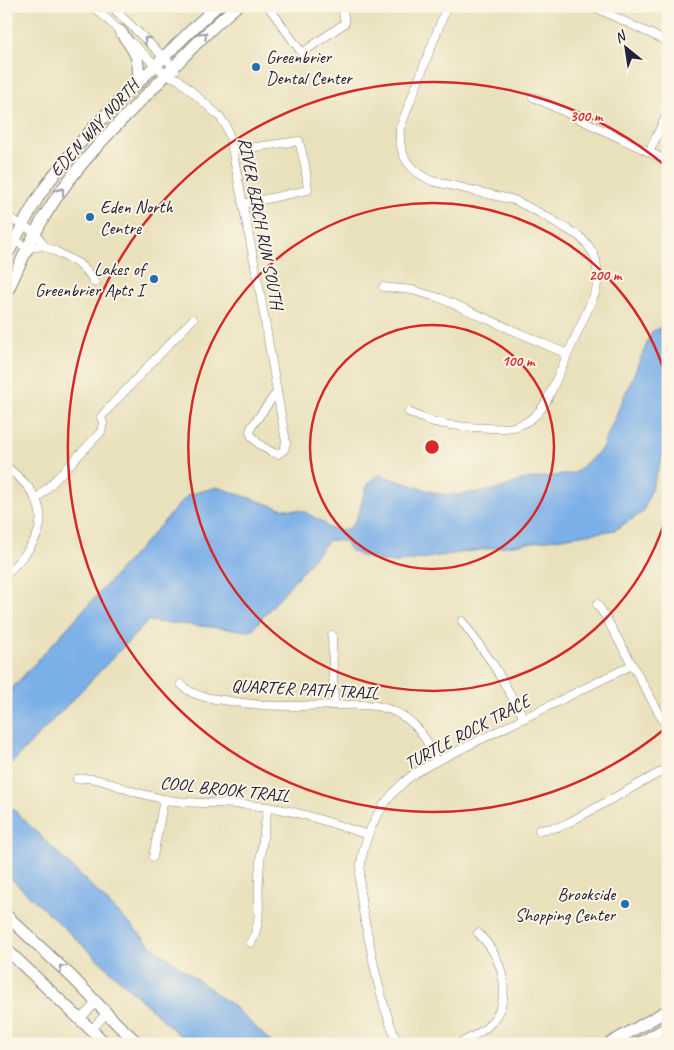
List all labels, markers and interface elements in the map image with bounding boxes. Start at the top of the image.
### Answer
north arrow [602,22,652,72]
text: N [612,26,630,47]
one-way arrow [198,32,207,41]
one-way arrow [144,37,153,46]
place label: Greenbrier Dental Center [266,46,353,89]
marker: Greenbrier Dental Center [250,61,262,73]
street label: EDEN WAY NORTH [45,73,145,181]
text: 300 m [570,107,604,126]
street label: RIVER BIRCH RUN SOUTH [234,135,289,313]
one-way arrow [55,187,64,197]
place label: Eden North Centre [100,196,173,239]
marker: Eden North Centre [84,211,96,223]
place label: Lakes of Greenbrier Apts I [35,258,149,301]
text: 200 m [589,266,623,285]
marker: Lakes of Greenbrier Apts I [148,273,160,285]
text: 100 m [502,352,536,371]
centre of rings [423,438,441,456]
street label: QUARTER PATH TRAIL [231,674,381,704]
street label: TURTLE ROCK TRACE [401,689,535,774]
street label: COOL BROOK TRAIL [159,771,291,807]
place label: Brookside Shopping Center [515,883,617,926]
marker: Brookside Shopping Center [619,898,631,910]
one-way arrow [59,965,68,974]

